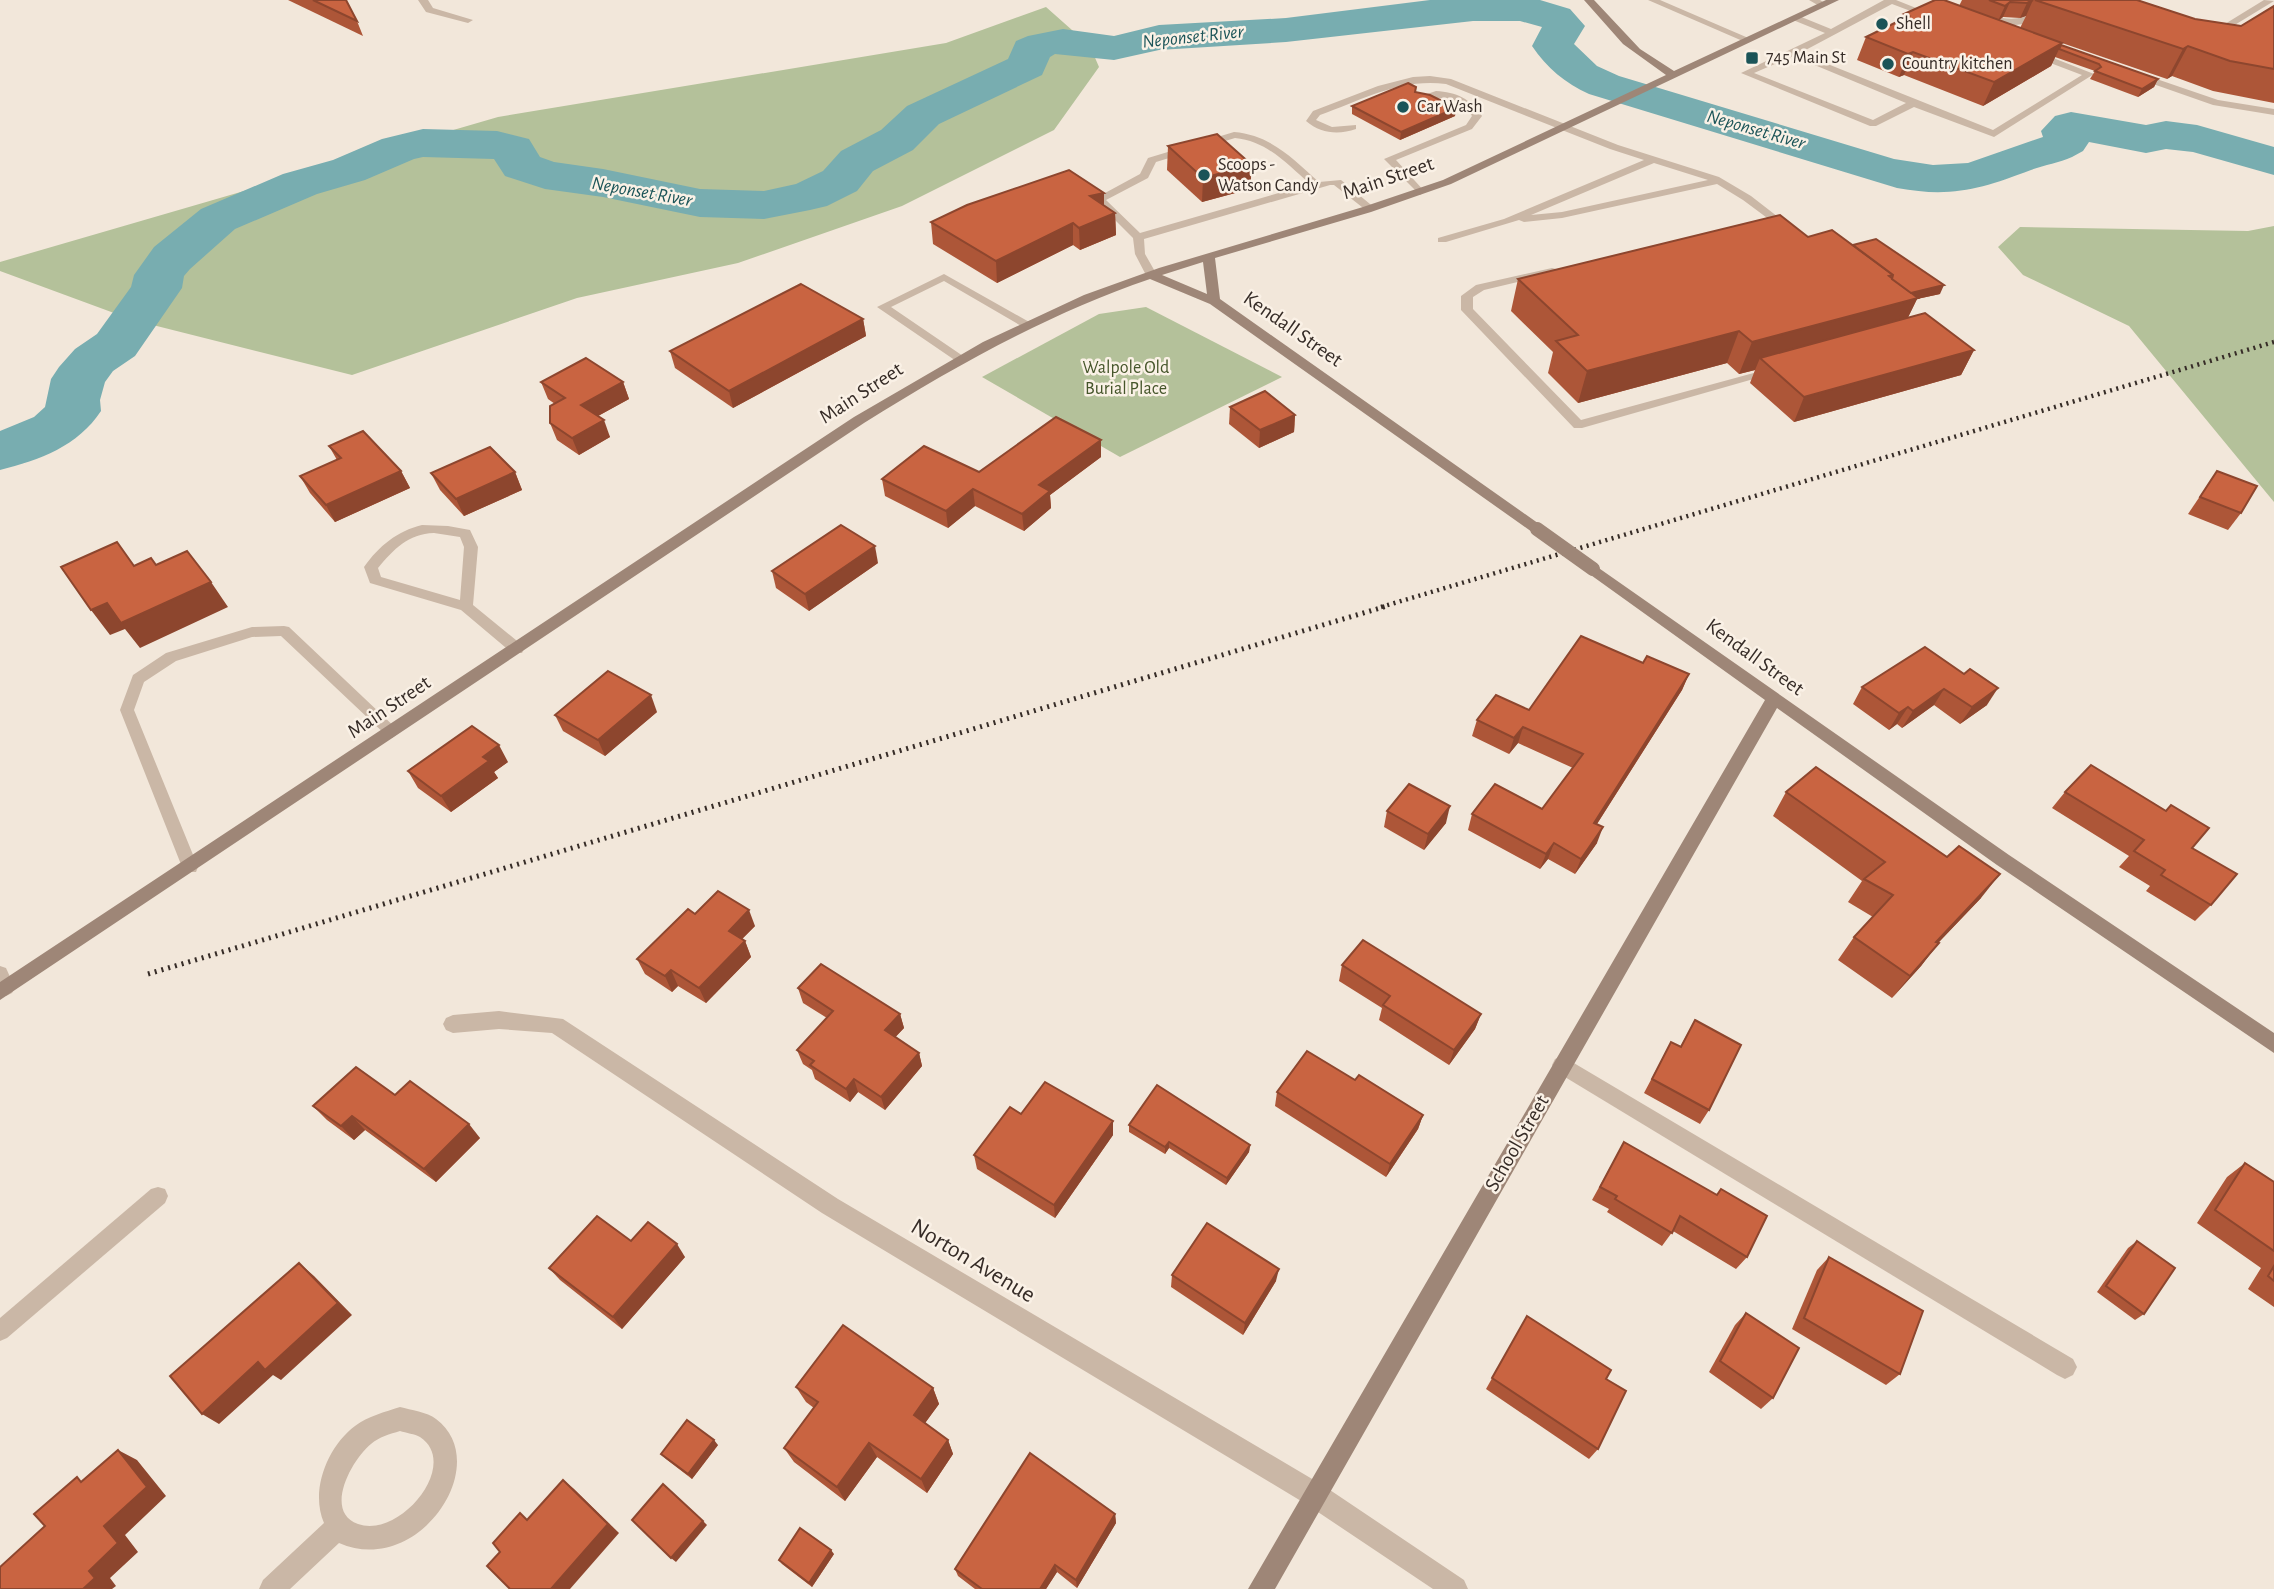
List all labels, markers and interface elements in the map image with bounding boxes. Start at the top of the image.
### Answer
place label: Shell [1896,15,1931,33]
marker: Shell [1874,16,1890,32]
water label: Neponset River [1142,22,1245,52]
place label: 745 Main St [1766,49,1846,67]
marker: 745 Main St [1744,50,1760,66]
place label: Country kitchen [1902,55,2012,73]
marker: Country kitchen [1880,56,1896,72]
place label: Car Wash [1417,98,1483,116]
marker: Car Wash [1395,99,1411,115]
water label: Neponset River [1705,107,1808,153]
street label: Main Street [1340,153,1437,203]
place label: Scoops - Watson Candy [1218,156,1319,195]
marker: Scoops - Watson Candy [1196,167,1212,183]
water label: Neponset River [590,174,694,210]
street label: Kendall Street [1240,287,1347,371]
street label: Main Street [815,358,907,428]
park label: Walpole Old Burial Place [1083,359,1169,398]
street label: Kendall Street [1702,615,1808,700]
street label: Main Street [344,672,434,742]
street label: School Street [1481,1091,1553,1195]
street label: Norton Avenue [907,1215,1039,1307]

